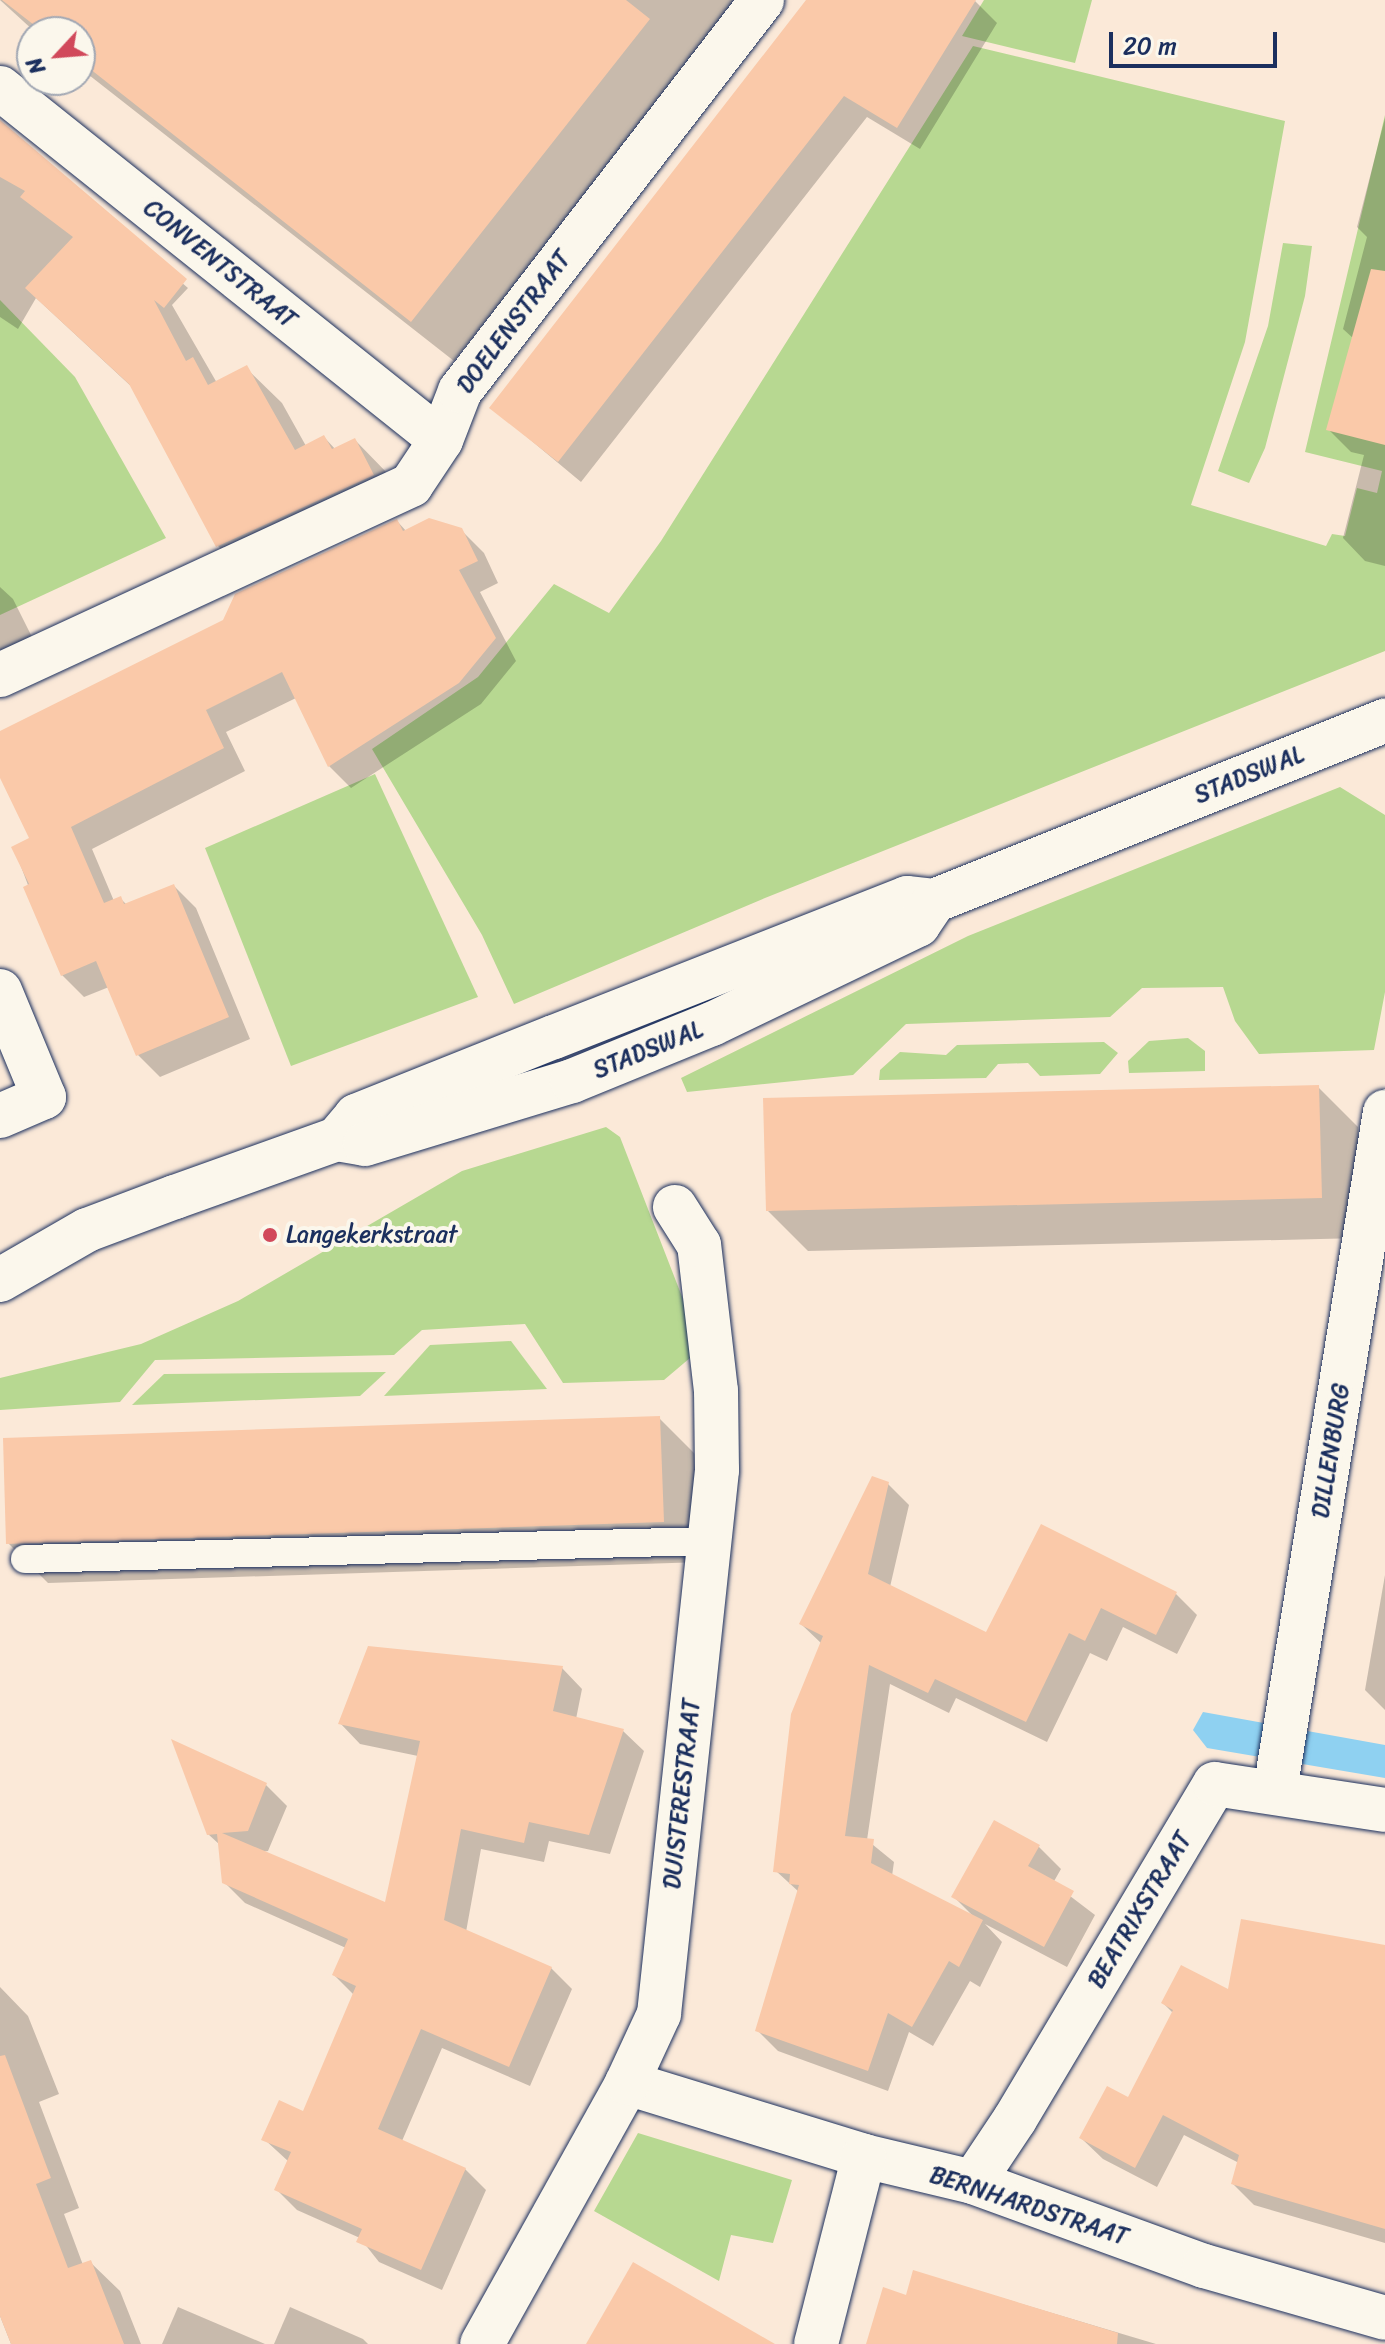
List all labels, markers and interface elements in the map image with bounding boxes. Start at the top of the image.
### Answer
north arrow [16,16,96,96]
scale bar [1113,16,1281,66]
text: 20 m [1123,25,1177,67]
text: N [15,50,57,81]
street label: CONVENTSTRAAT [138,194,302,334]
street label: DOELENSTRAAT [451,245,577,399]
street label: STADSWAL [1190,740,1308,810]
street label: STADSWAL [589,1015,707,1085]
place label: Langekerkstraat [286,1221,457,1249]
marker: Langekerkstraat [261,1226,279,1244]
street label: DILLENBURG [1306,1382,1356,1520]
street label: DUISTERESTRAAT [658,1697,706,1891]
street label: BEATRIXSTRAAT [1082,1827,1198,1993]
street label: BERNHARDSTRAAT [926,2160,1132,2252]

